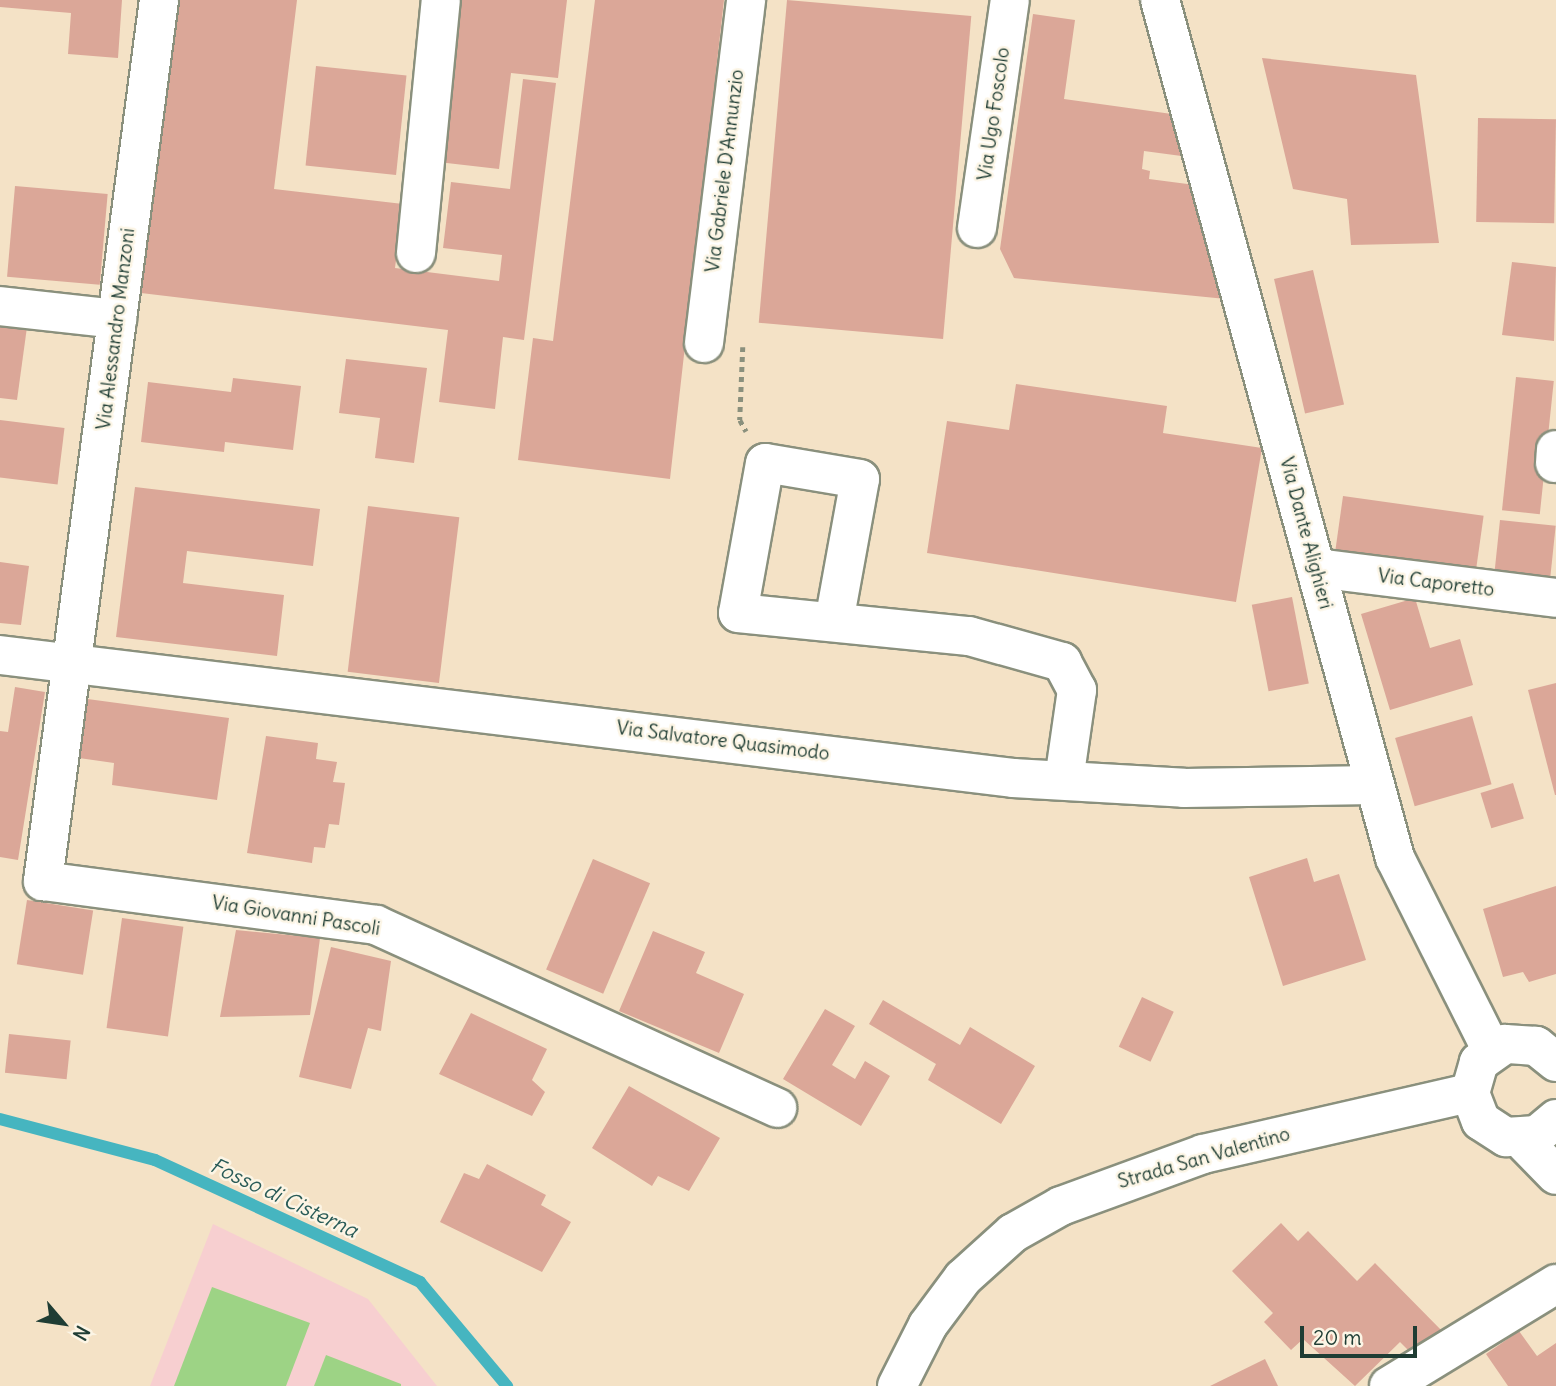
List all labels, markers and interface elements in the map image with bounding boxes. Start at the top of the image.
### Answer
street label: Via Ugo Foscolo [973,46,1015,182]
street label: Via Gabriele D'Annunzio [701,68,749,274]
street label: Via Alessandro Manzoni [92,227,140,431]
street label: Via Dante Alighieri [1275,455,1337,611]
street label: Via Caporetto [1376,565,1496,601]
street label: Via Salvatore Quasimodo [615,717,831,765]
street label: Via Giovanni Pascoli [210,891,382,941]
street label: Strada San Valentino [1115,1123,1293,1193]
water label: Fosso di Cisterna [206,1153,362,1243]
north arrow [28,1288,98,1358]
scale bar [1304,1312,1421,1356]
text: N [68,1322,95,1345]
text: 20 m [1313,1324,1362,1351]

